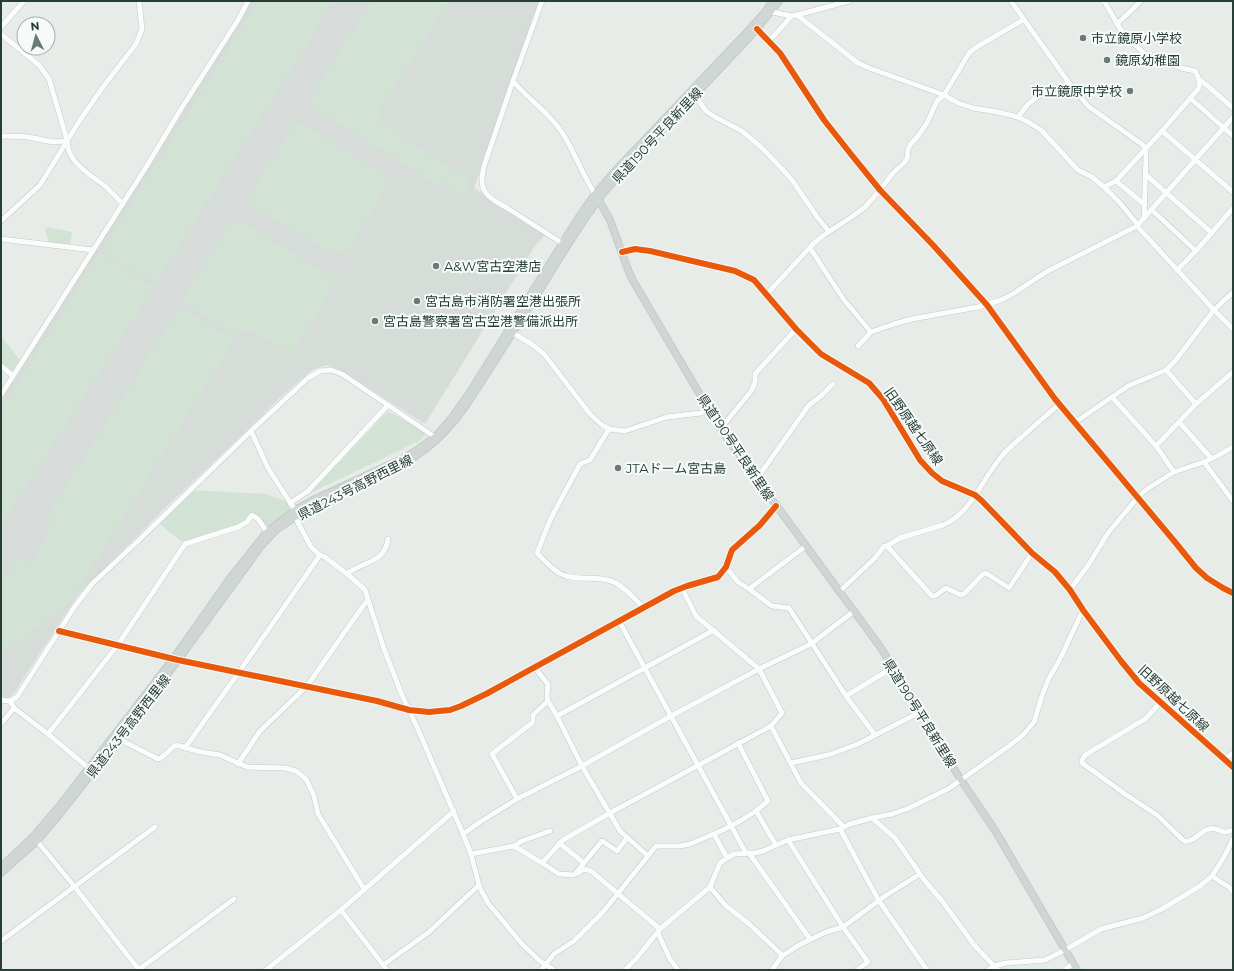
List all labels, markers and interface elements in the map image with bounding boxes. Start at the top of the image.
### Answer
north arrow [16,16,56,56]
text: N [30,19,40,33]
place label: 市立鏡原小学校 [1091,30,1182,46]
marker: 市立鏡原小学校 [1078,33,1088,43]
place label: 鏡原幼稚園 [1115,52,1180,68]
marker: 鏡原幼稚園 [1102,55,1112,65]
place label: 市立鏡原中学校 [1031,83,1122,99]
street label: 県道190号平良新里線 [608,84,706,186]
marker: 市立鏡原中学校 [1125,86,1135,96]
place label: A&W宮古空港店 [444,258,541,274]
marker: A&W宮古空港店 [431,261,441,271]
place label: 宮古島市消防署空港出張所 [425,293,581,309]
marker: 宮古島市消防署空港出張所 [412,296,422,306]
place label: 宮古島警察署宮古空港警備派出所 [383,313,578,329]
marker: 宮古島警察署宮古空港警備派出所 [370,316,380,326]
street label: 旧野原越七原線 [881,384,947,468]
street label: 県道190号平良新里線 [694,391,778,503]
street label: 県道243号高野西里線 [295,451,415,523]
place label: JTAドーム宮古島 [625,460,726,476]
marker: JTAドーム宮古島 [613,463,623,473]
street label: 県道190号平良新里線 [880,656,960,770]
street label: 旧野原越七原線 [1135,661,1213,735]
street label: 県道243号高野西里線 [83,671,173,781]

